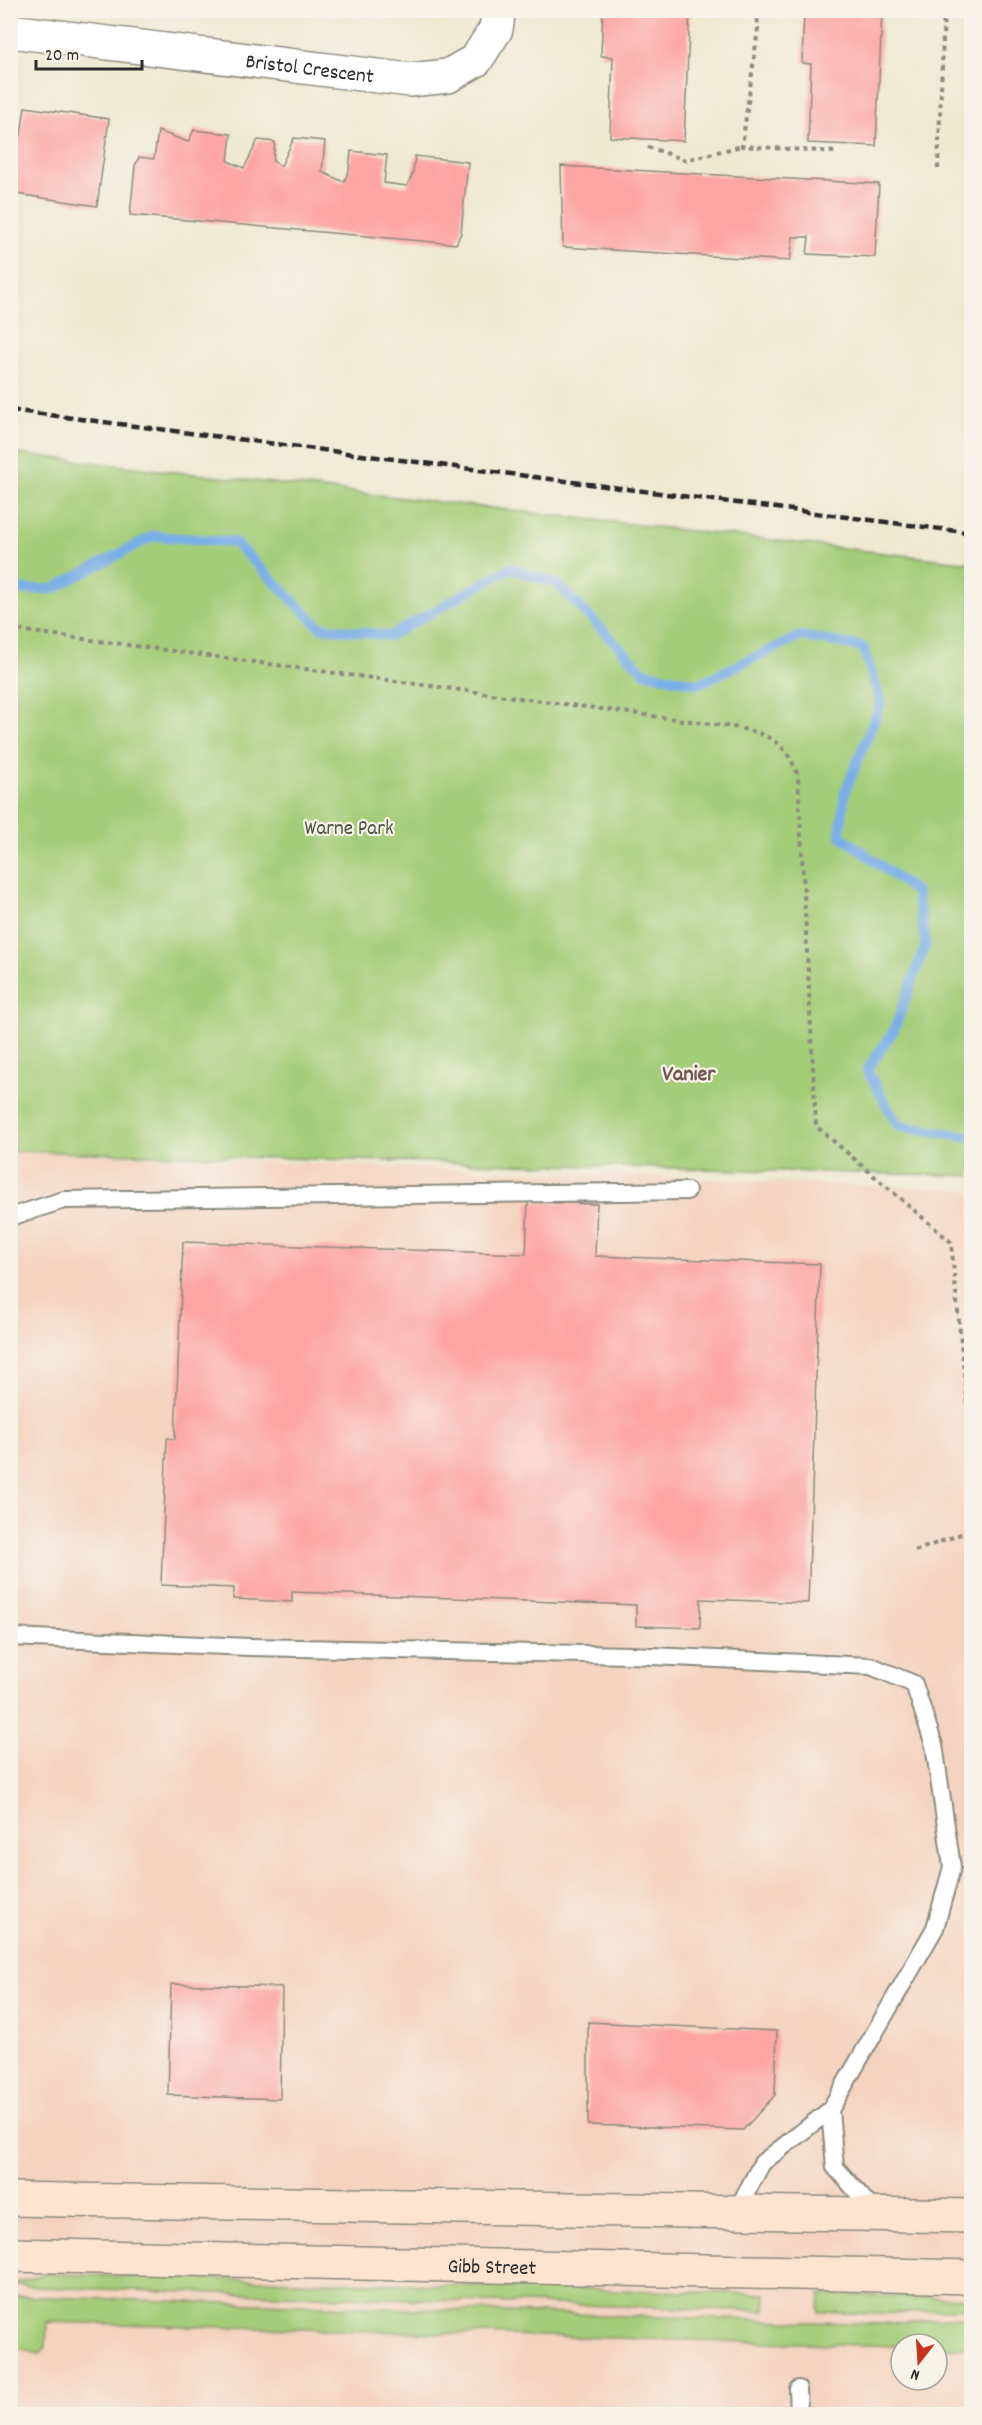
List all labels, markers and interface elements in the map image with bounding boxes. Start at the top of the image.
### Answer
scale bar [36,33,142,71]
text: 20 m [45,44,79,69]
street label: Bristol Crescent [244,48,375,93]
park label: Warne Park [304,815,394,845]
district label: Vanier [663,1060,716,1091]
street label: Gibb Street [447,2253,537,2285]
north arrow [889,2332,949,2392]
text: N [908,2362,922,2386]

